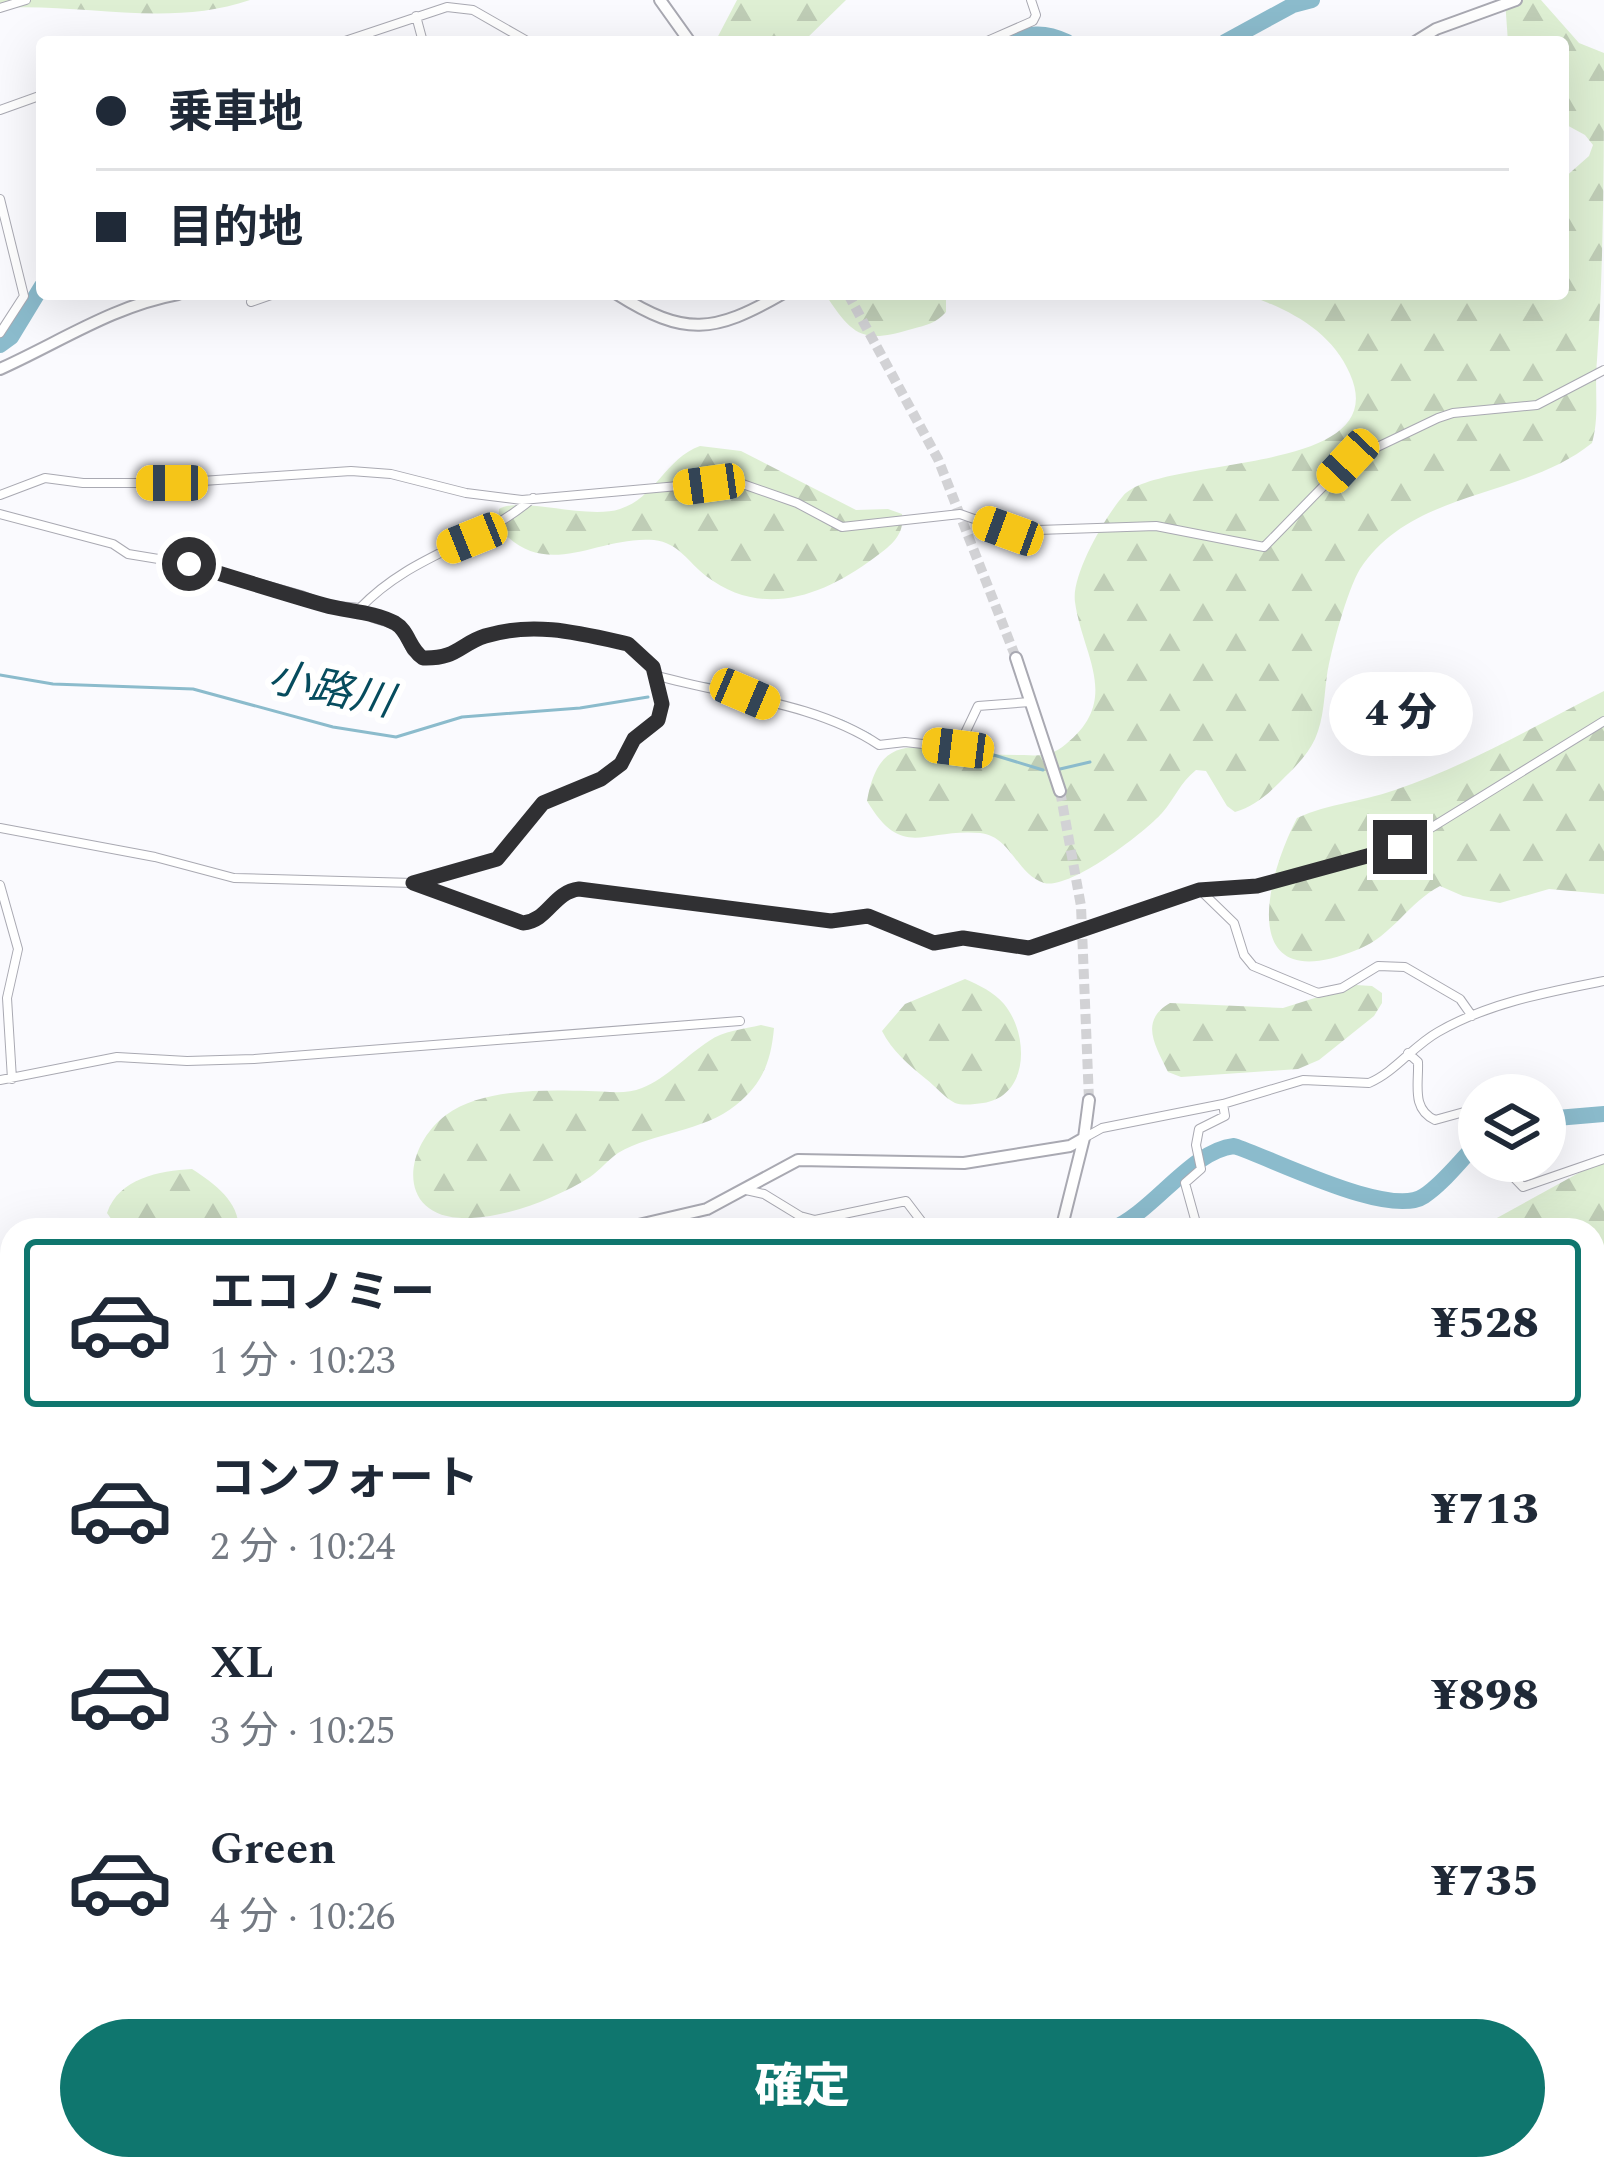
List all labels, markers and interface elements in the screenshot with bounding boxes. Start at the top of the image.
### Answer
text: 乗車地 [168,79,303,148]
text: 目的地 [168,194,303,263]
car [1310,422,1386,500]
car [671,461,747,507]
car [136,465,208,501]
car [968,502,1048,560]
car [432,508,512,568]
route start [162,537,216,591]
water label: 小路川 [262,647,403,735]
car [705,663,785,725]
callout: 4 分 [1328,673,1472,757]
text: 4 分 [1365,684,1437,743]
car [920,726,996,770]
route end [1373,820,1427,874]
map controls [1458,1074,1566,1182]
button: layers [1458,1074,1566,1182]
text: エコノミー [210,1259,435,1328]
icon: car [66,1269,174,1377]
text: ¥528 [1431,1289,1539,1358]
text: 1 分 · 10:23 [210,1332,395,1391]
text: コンフォート [210,1445,479,1514]
icon: car [66,1455,174,1563]
text: ¥713 [1431,1475,1539,1544]
text: 2 分 · 10:24 [210,1518,395,1577]
text: XL [210,1629,274,1698]
icon: car [66,1641,174,1749]
text: ¥898 [1431,1661,1539,1730]
text: 3 分 · 10:25 [210,1702,395,1761]
text: Green [210,1815,336,1884]
icon: car [66,1827,174,1935]
text: ¥735 [1431,1847,1539,1916]
text: 4 分 · 10:26 [210,1888,395,1947]
button: 確定 [60,2019,1545,2157]

